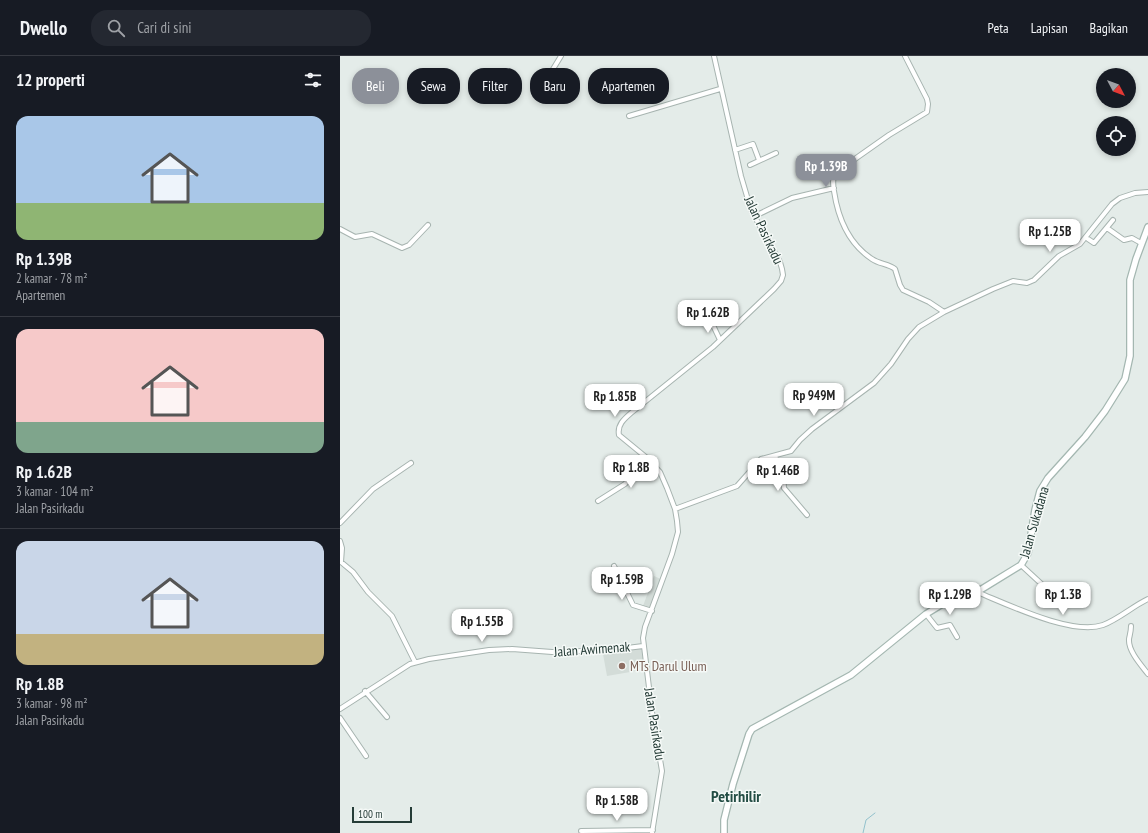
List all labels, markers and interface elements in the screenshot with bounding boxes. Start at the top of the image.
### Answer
search box [91,10,371,46]
text: Dwello [20,16,67,40]
icon: search [105,17,127,39]
text: Cari di sini [137,18,192,37]
text: Peta [988,19,1009,37]
text: Lapisan [1031,19,1068,37]
text: Bagikan [1090,19,1128,37]
chip: Beli [352,68,399,104]
chip: Sewa [407,68,460,104]
chip: Filter [468,68,522,104]
chip: Baru [530,68,580,104]
chip: Apartemen [588,68,669,104]
north arrow [1096,68,1136,108]
map controls [1096,68,1136,156]
text: 12 properti [16,69,85,91]
icon: filters [302,69,324,91]
button: locate [1096,116,1136,156]
icon: home [134,142,206,214]
pin: Rp 1.39B [785,154,867,188]
text: Rp 1.39B [805,158,847,175]
street label: Jalan Pasirkadu [740,192,788,267]
pin: Rp 1.25B [1009,219,1091,253]
text: Rp 1.25B [1029,223,1071,240]
text: Rp 1.39B [16,248,72,270]
text: 2 kamar · 78 m² [16,270,88,287]
text: Apartemen [16,287,65,304]
pin: Rp 1.62B [667,300,749,334]
text: Rp 1.62B [687,304,729,321]
icon: home [134,355,206,427]
pin: Rp 949M [777,383,851,417]
pin: Rp 1.85B [574,384,656,418]
text: Rp 949M [793,387,835,404]
text: Rp 1.85B [594,388,636,405]
pin: Rp 1.8B [594,455,668,489]
pin: Rp 1.46B [737,458,819,492]
text: Rp 1.8B [613,459,649,476]
text: Rp 1.62B [16,461,72,483]
text: Rp 1.46B [757,462,799,479]
text: 3 kamar · 104 m² [16,483,93,500]
street label: Jalan Sukadana [1015,484,1053,561]
text: Jalan Pasirkadu [16,500,84,517]
icon: home [134,567,206,639]
pin: Rp 1.59B [581,567,663,601]
text: Rp 1.59B [601,571,643,588]
pin: Rp 1.29B [909,582,991,616]
pin: Rp 1.3B [1026,582,1100,616]
text: Rp 1.29B [929,586,971,603]
text: Rp 1.3B [1045,586,1081,603]
pin: Rp 1.55B [441,609,523,643]
text: Rp 1.55B [461,613,503,630]
street label: Jalan Awimenak [552,637,631,661]
place label: MTs Darul Ulum [630,657,707,675]
marker: MTs Darul Ulum [617,661,627,671]
text: Rp 1.8B [16,673,64,695]
street label: Jalan Pasirkadu [640,685,670,762]
text: 3 kamar · 98 m² [16,695,88,712]
text: Jalan Pasirkadu [16,712,84,729]
district label: Petirhilir [711,786,761,806]
pin: Rp 1.58B [576,788,658,822]
text: Rp 1.58B [596,792,638,809]
scale bar [352,805,412,824]
text: 100 m [358,807,382,821]

